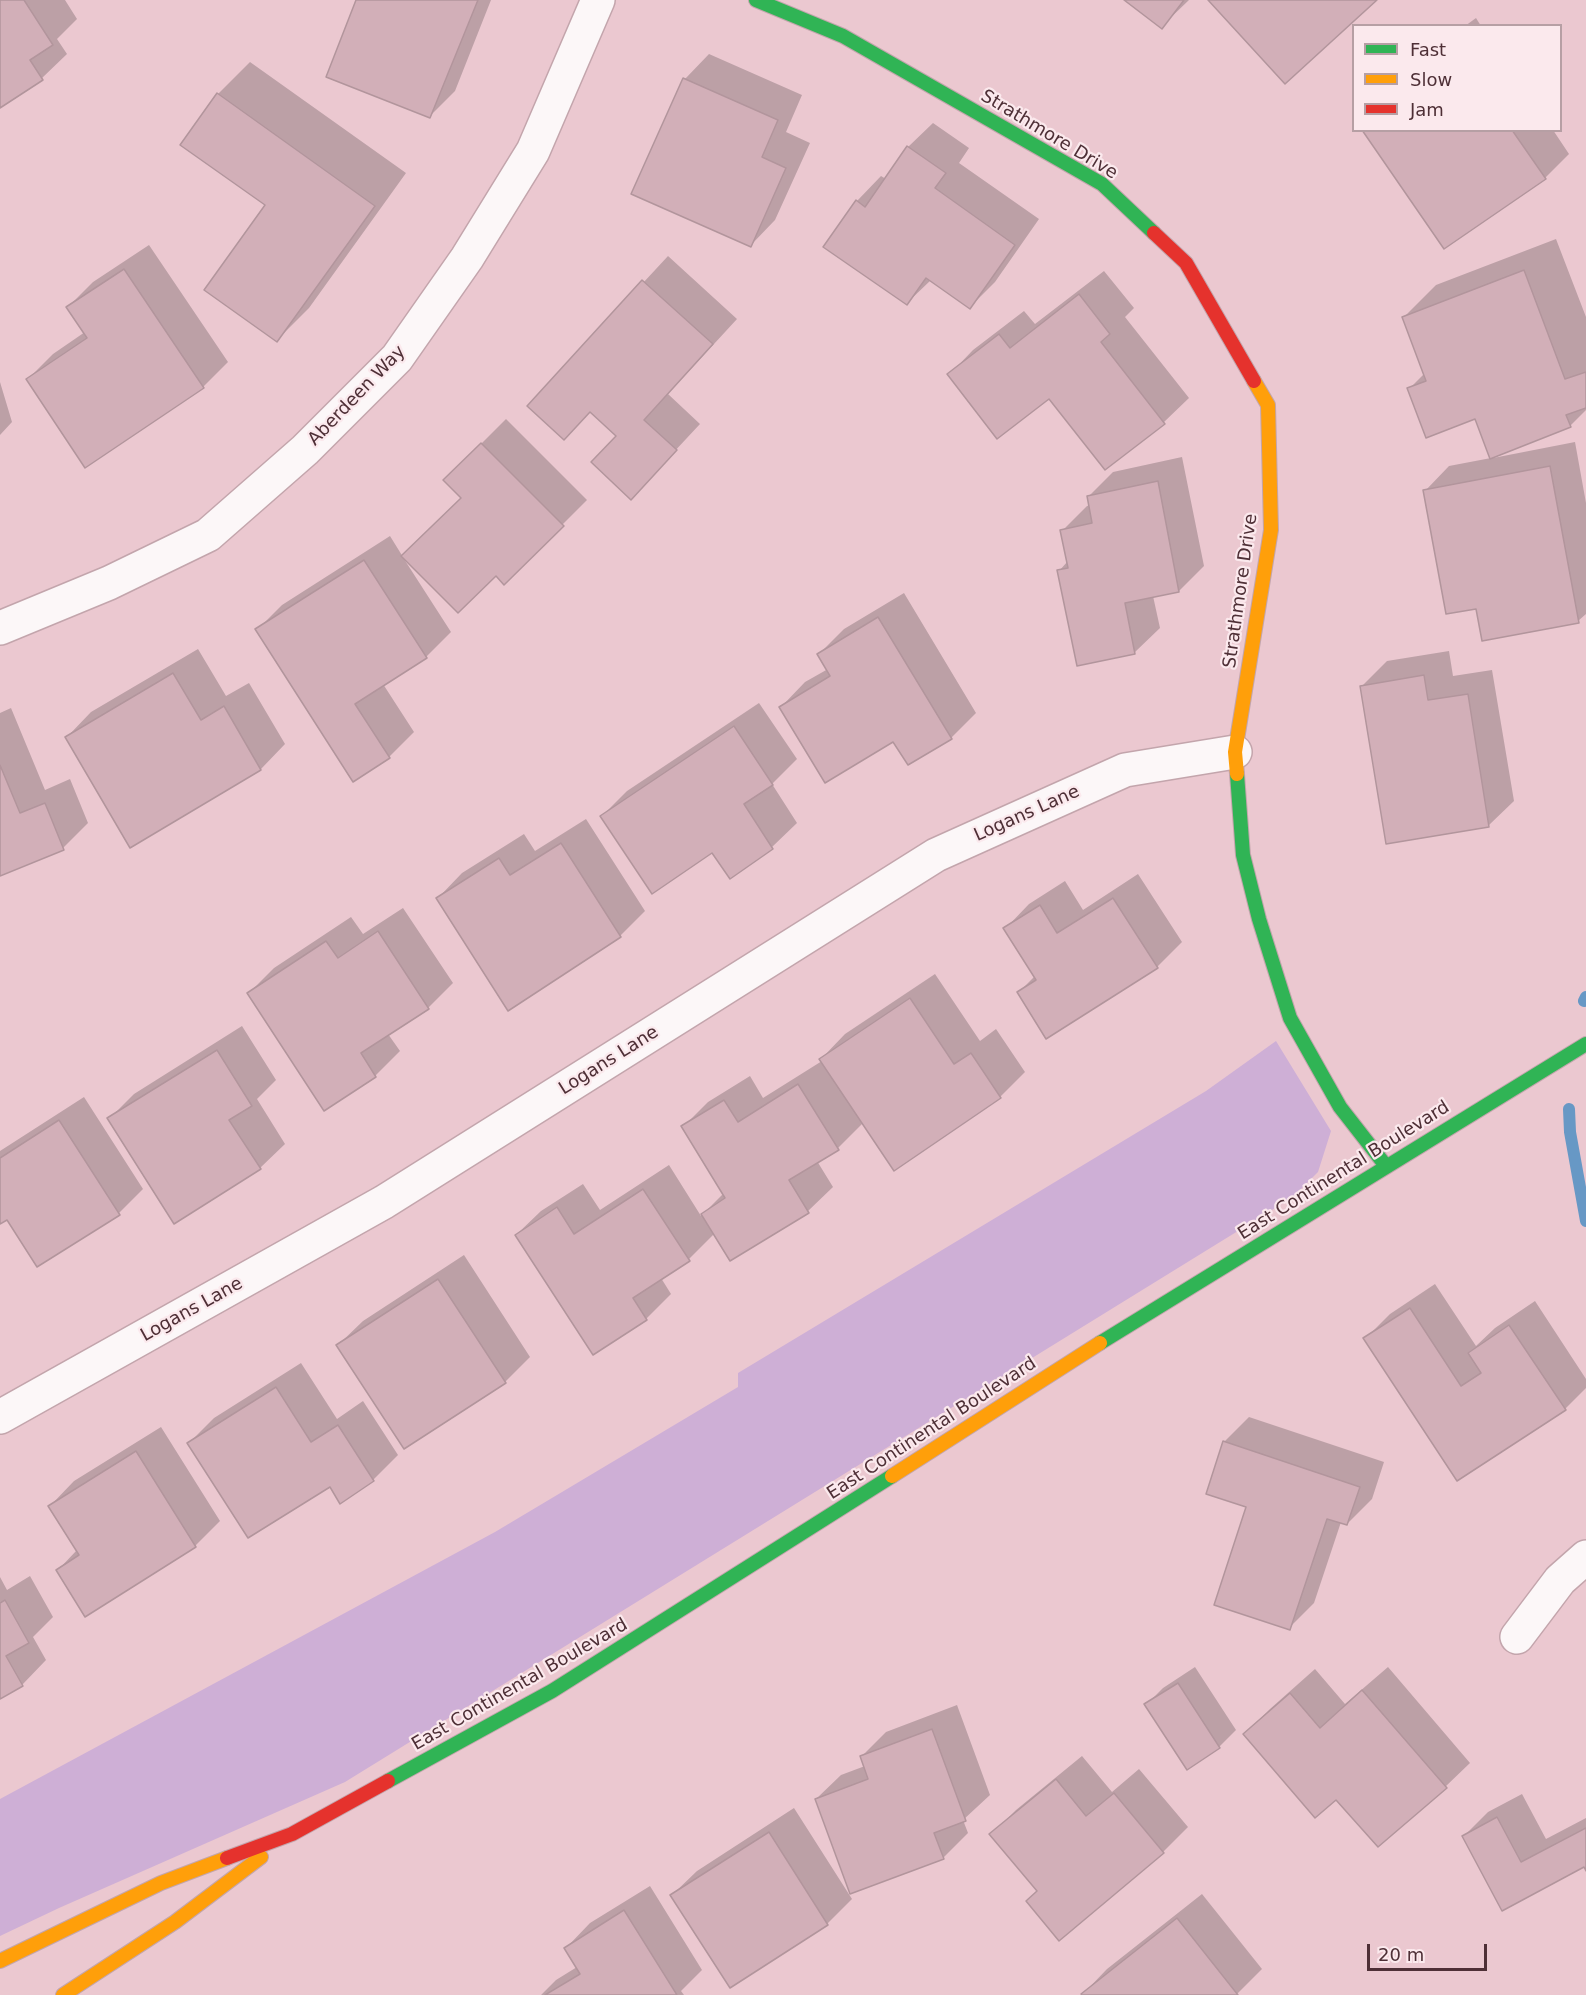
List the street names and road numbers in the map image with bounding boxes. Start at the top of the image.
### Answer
street label: Strathmore Drive [977,86,1121,184]
street label: Aberdeen Way [304,341,410,451]
street label: Strathmore Drive [1219,512,1263,670]
street label: Logans Lane [971,781,1083,847]
street label: Logans Lane [555,1022,663,1100]
street label: East Continental Boulevard [1234,1097,1454,1245]
street label: Logans Lane [137,1273,247,1347]
street label: East Continental Boulevard [823,1353,1041,1505]
street label: East Continental Boulevard [408,1614,632,1756]

